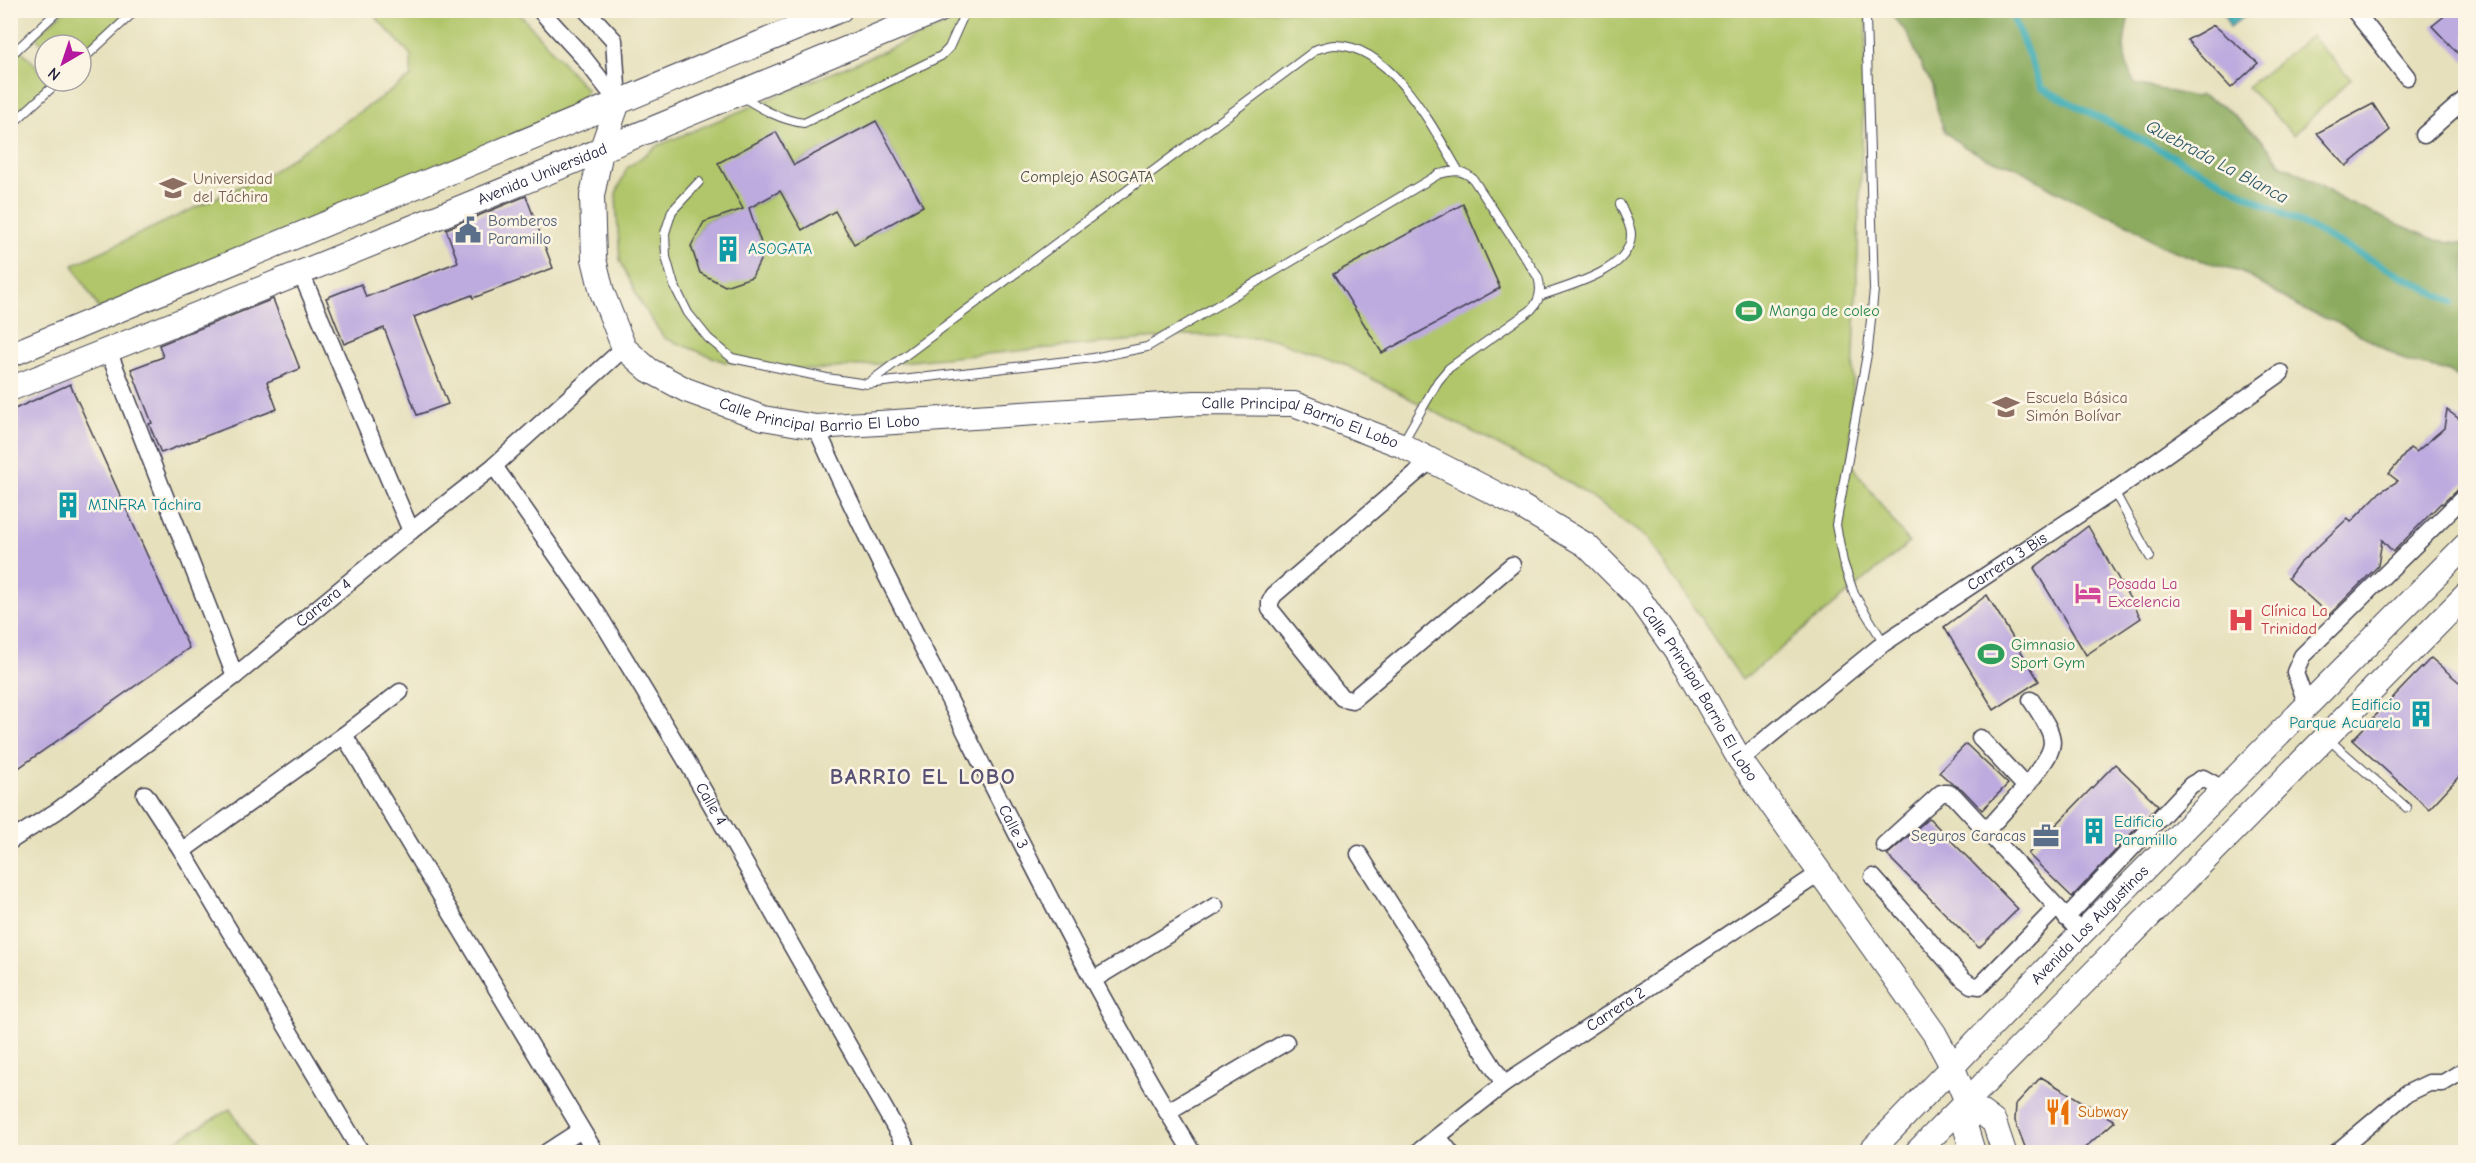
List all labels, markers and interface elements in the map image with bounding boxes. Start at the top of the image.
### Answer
north arrow [33,33,93,93]
text: N [44,64,64,84]
water label: Quebrada La Blanca [2142,116,2292,208]
street label: Avenida Universidad [475,140,610,209]
park label: Complejo ASOGATA [1020,168,1154,186]
place label: Universidad del Táchira [193,170,273,206]
school or university icon: Universidad del Táchira [158,173,188,203]
place label: Bomberos Paramillo [488,212,558,248]
public building icon: Bomberos Paramillo [453,215,483,245]
building icon: ASOGATA [713,234,743,264]
place label: ASOGATA [748,240,812,258]
sports icon: Manga de coleo [1734,296,1764,326]
place label: Manga de coleo [1769,302,1880,320]
place label: Escuela Básica Simón Bolívar [2026,389,2128,425]
school or university icon: Escuela Básica Simón Bolívar [1991,392,2021,422]
street label: Calle Principal Barrio El Lobo [717,394,920,436]
street label: Calle Principal Barrio El Lobo [1201,394,1401,452]
building icon: MINFRA Táchira [53,490,83,520]
place label: MINFRA Táchira [88,496,202,514]
street label: Carrera 3 Bis [1964,529,2051,595]
street label: Carrera 4 [292,575,355,631]
place label: Posada La Excelencia [2108,575,2181,611]
hotel icon: Posada La Excelencia [2073,578,2103,608]
place label: Clínica La Trinidad [2261,602,2328,638]
street label: Calle Principal Barrio El Lobo [1638,603,1761,785]
hospital icon: Clínica La Trinidad [2226,605,2256,635]
place label: Gimnasio Sport Gym [2011,636,2085,672]
sports icon: Gimnasio Sport Gym [1976,639,2006,669]
place label: Edificio Parque Acuarela [2289,696,2401,732]
building icon: Edificio Parque Acuarela [2406,699,2436,729]
district label: BARRIO EL LOBO [830,764,1016,790]
street label: Calle 4 [692,779,730,829]
street label: Calle 3 [995,802,1032,852]
place label: Edificio Paramillo [2114,813,2177,849]
building icon: Edificio Paramillo [2079,816,2109,846]
office icon: Seguros Caracas [2031,821,2061,851]
place label: Seguros Caracas [1911,827,2026,845]
street label: Avenida Los Augustinos [2027,862,2152,988]
street label: Carrera 2 [1583,983,1648,1035]
restaurant icon: Subway [2043,1097,2073,1127]
place label: Subway [2078,1103,2129,1121]

